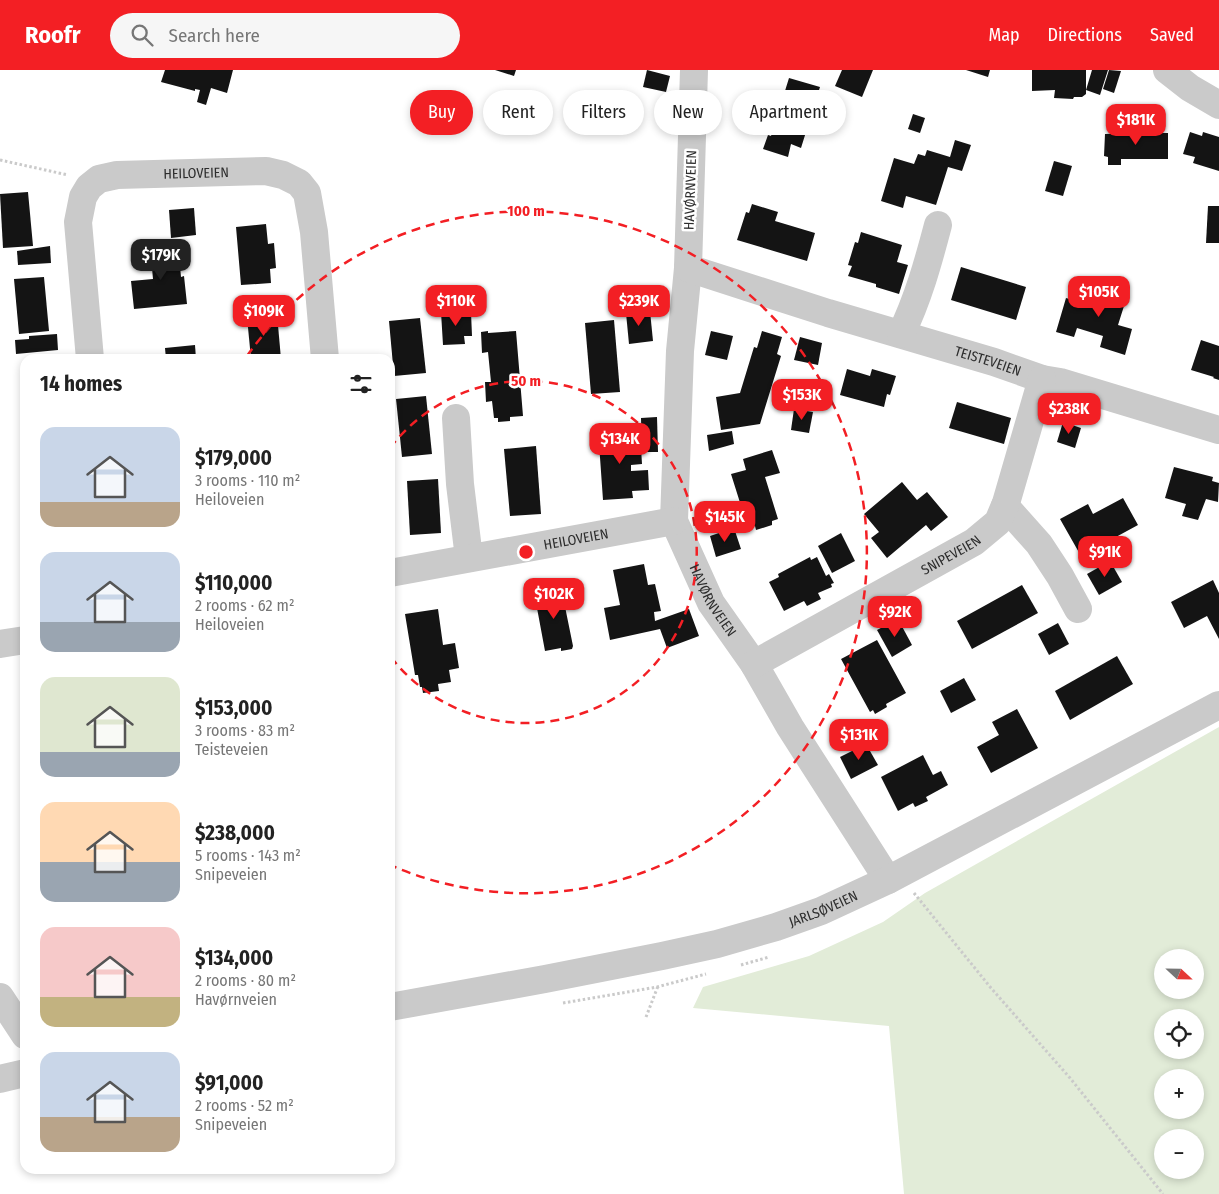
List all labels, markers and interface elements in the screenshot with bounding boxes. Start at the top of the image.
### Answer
search box [110,13,460,58]
text: Roofr [25,21,80,49]
icon: search [128,21,156,49]
text: Search here [168,24,260,47]
text: Map [988,24,1020,46]
text: Directions [1048,24,1122,46]
text: Saved [1150,24,1194,46]
chip: Buy [410,90,473,135]
chip: Rent [483,90,553,135]
chip: Filters [563,90,644,135]
chip: New [654,90,722,135]
chip: Apartment [732,90,846,135]
pin: $181K [1101,104,1171,146]
text: $181K [1117,110,1155,129]
street label: HAVØRNVEIEN [681,150,700,230]
street label: HEILOVEIEN [163,164,229,183]
text: 100 m [507,202,545,220]
pin: $179K [126,238,196,281]
text: $179K [142,245,180,264]
pin: $105K [1064,276,1134,318]
text: $105K [1079,282,1119,301]
pin: $110K [421,284,491,327]
pin: $239K [604,284,674,327]
text: $110K [437,291,475,310]
text: $239K [619,291,659,310]
pin: $109K [229,294,299,337]
text: $109K [244,301,284,320]
street label: TEISTEVEIEN [953,343,1023,380]
icon: filters [347,370,375,398]
text: 14 homes [40,371,122,397]
text: 50 m [511,372,541,390]
pin: $153K [767,378,837,421]
text: $153K [783,385,821,404]
pin: $238K [1034,392,1104,435]
text: $238K [1049,399,1089,418]
pin: $134K [585,422,655,465]
text: $134K [600,429,640,448]
text: $179,000 [195,445,272,471]
icon: home [80,447,140,507]
text: 3 rooms · 110 m² [195,471,300,490]
text: Heiloveien [195,490,264,509]
pin: $145K [690,500,760,543]
text: $145K [705,507,745,526]
street label: HEILOVEIEN [542,525,610,554]
street label: SNIPEVEIEN [918,532,985,579]
pin: $91K [1075,536,1135,578]
text: $91K [1089,542,1121,561]
centre of rings [517,543,535,561]
street label: HAVØRNVEIEN [686,562,740,640]
text: $110,000 [195,570,272,596]
icon: home [80,572,140,632]
pin: $102K [519,578,589,620]
text: $102K [534,584,574,603]
text: 2 rooms · 62 m² [195,596,294,615]
pin: $92K [865,596,925,638]
text: $92K [879,602,911,621]
text: Heiloveien [195,615,264,634]
text: $153,000 [195,695,273,721]
icon: home [80,697,140,757]
pin: $131K [824,718,894,761]
text: 3 rooms · 83 m² [195,721,295,740]
text: $131K [840,725,878,744]
text: Teisteveien [195,740,268,759]
text: $238,000 [195,820,275,846]
icon: home [80,822,140,882]
text: 5 rooms · 143 m² [195,846,301,865]
text: Snipeveien [195,865,267,884]
street label: JARLSØVEIEN [787,887,860,931]
text: $134,000 [195,945,273,971]
icon: home [80,947,140,1007]
north arrow [1154,949,1204,999]
map controls [1154,949,1204,1179]
text: 2 rooms · 80 m² [195,971,296,990]
text: Havørnveien [195,990,277,1009]
button: locate [1154,1009,1204,1059]
button: + [1154,1069,1204,1119]
text: $91,000 [195,1070,263,1096]
icon: home [80,1072,140,1132]
text: 2 rooms · 52 m² [195,1096,294,1115]
text: Snipeveien [195,1115,267,1134]
button: − [1154,1129,1204,1179]

